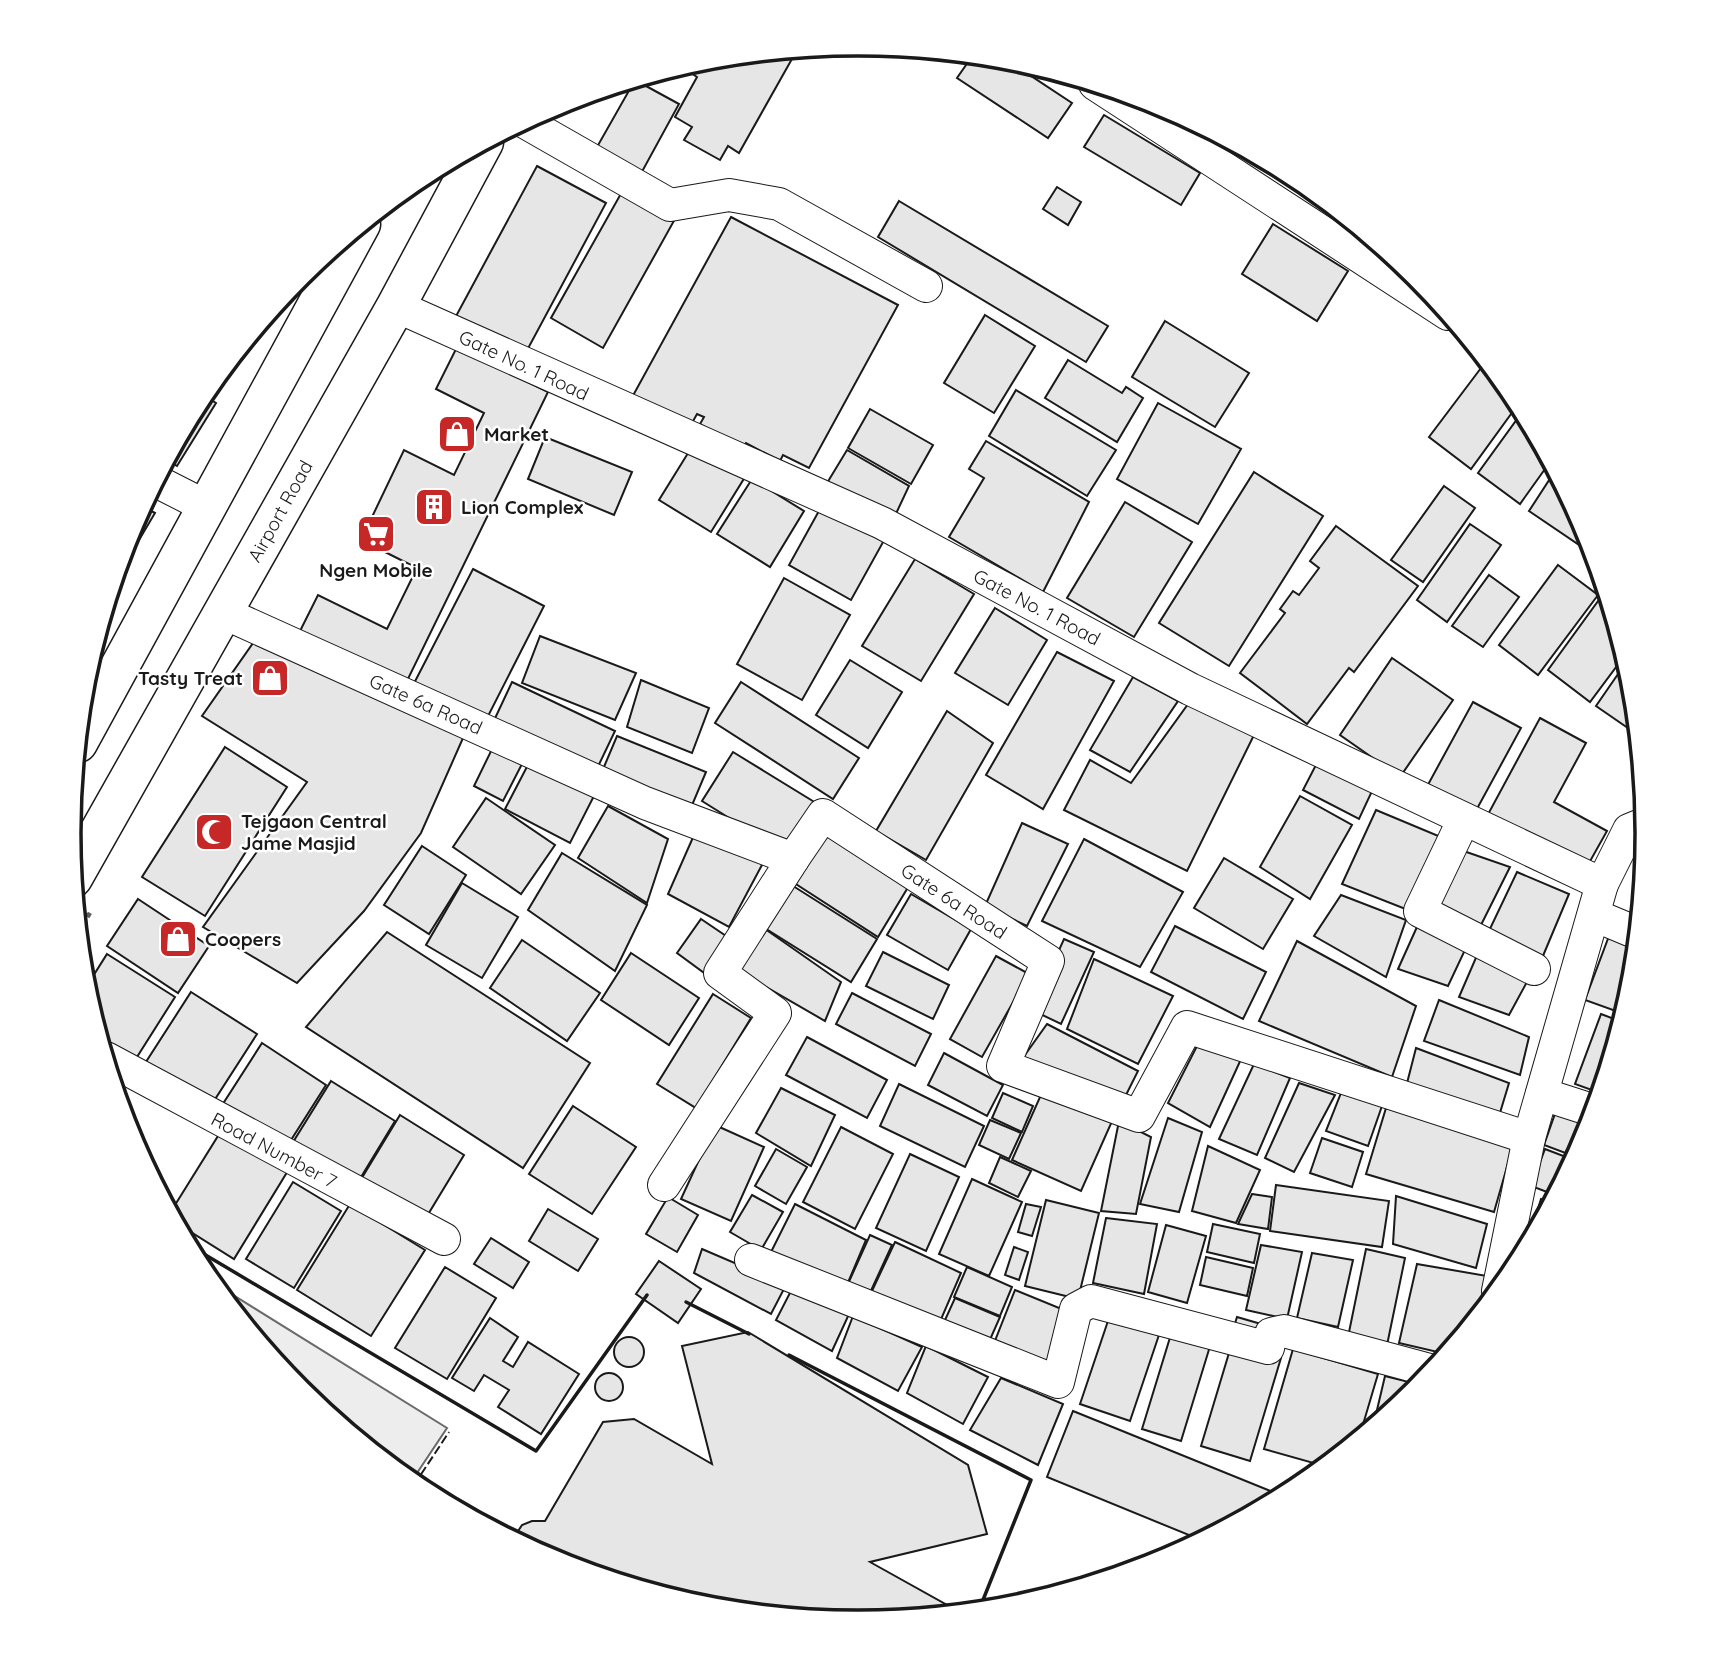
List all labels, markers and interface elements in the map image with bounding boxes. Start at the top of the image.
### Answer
street label: Gate No. 1 Road [455,324,593,406]
shop icon: Market [436,413,478,455]
place label: Market [484,422,549,446]
street label: Airport Road [242,456,318,566]
building icon: Lion Complex [413,486,455,528]
place label: Lion Complex [461,495,583,519]
supermarket icon: Ngen Mobile [355,513,397,555]
place label: Ngen Mobile [319,558,433,582]
street label: Gate No. 1 Road [969,563,1105,651]
shop icon: Tasty Treat [249,657,291,699]
place label: Tasty Treat [138,666,243,690]
street label: Gate 6a Road [366,668,486,740]
place label: Tejgaon Central Jame Masjid [241,809,387,855]
mosque icon: Tejgaon Central Jame Masjid [193,811,235,853]
street label: Gate 6a Road [897,858,1011,944]
shop icon: Coopers [157,918,199,960]
place label: Coopers [205,927,281,951]
street label: Road Number 7 [207,1107,341,1193]

